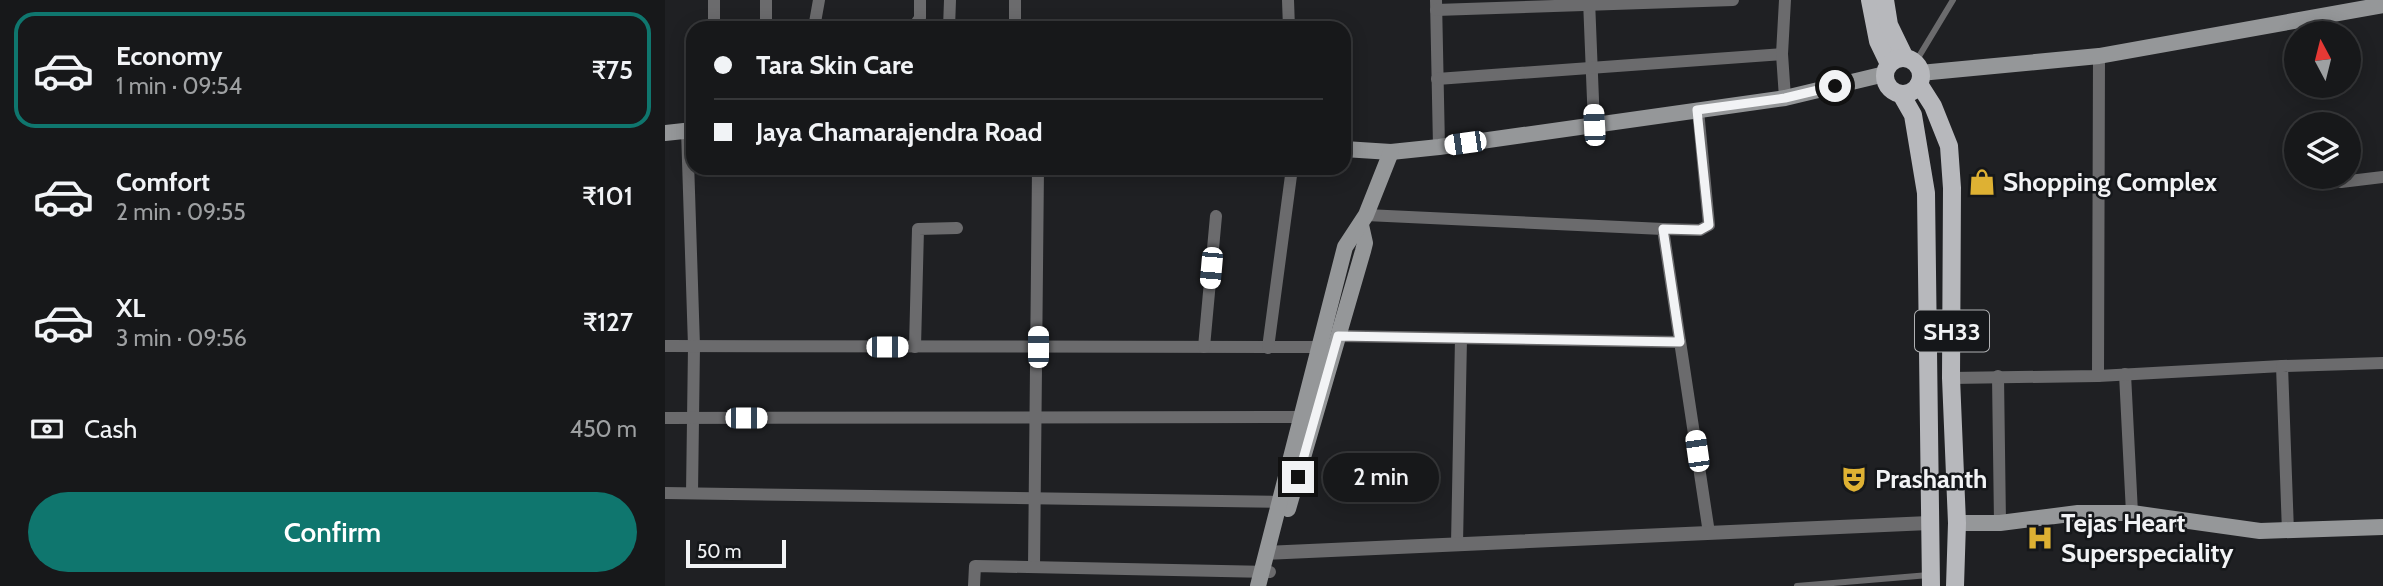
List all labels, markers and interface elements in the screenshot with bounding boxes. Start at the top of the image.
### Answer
north arrow [2284,21,2361,98]
map controls [2284,21,2361,189]
icon: car [32,39,95,102]
text: Economy [116,40,222,72]
text: Tara Skin Care [756,49,914,81]
text: ₹75 [592,54,633,86]
route start [1819,70,1851,102]
text: 1 min · 09:54 [116,72,242,100]
car [1583,103,1606,147]
button: layers [2284,112,2361,189]
text: Jaya Chamarajendra Road [756,116,1043,148]
car [1443,130,1488,156]
icon: car [32,165,95,228]
text: Comfort [116,166,210,198]
place label: Shopping Complex [2003,166,2217,198]
shop icon: Shopping Complex [1967,167,1997,197]
text: ₹101 [582,180,633,212]
text: 2 min · 09:55 [116,198,246,226]
car [1199,246,1224,290]
icon: car [32,291,95,354]
text: XL [116,292,145,324]
text: ₹127 [583,306,633,338]
road number: SH33 [1915,310,1989,352]
text: 3 min · 09:56 [116,324,247,352]
car [1028,326,1049,368]
car [867,337,909,358]
car [726,408,768,429]
icon: cash [28,410,66,448]
text: Cash [84,413,137,445]
text: 450 m [570,415,637,443]
car [1684,429,1711,473]
callout: 2 min [1323,452,1438,502]
route end [1282,461,1314,493]
text: 2 min [1353,463,1409,491]
place label: Prashanth [1875,463,1987,495]
theatre icon: Prashanth [1839,464,1869,494]
button: Confirm [28,492,637,572]
place label: Tejas Heart Superspeciality [2061,507,2233,569]
hospital icon: Tejas Heart Superspeciality [2025,523,2055,553]
scale bar [686,537,786,569]
text: 50 m [697,540,741,563]

